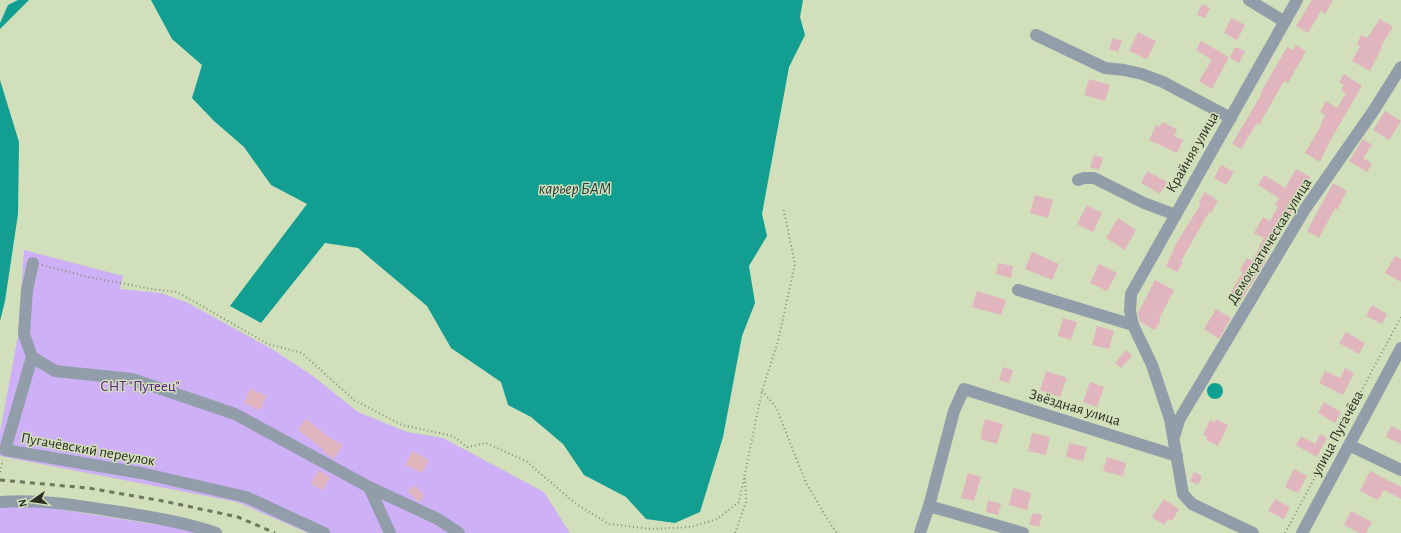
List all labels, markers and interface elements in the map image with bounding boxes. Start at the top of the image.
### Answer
street label: Крайняя улица [1163,109,1222,195]
street label: Демократическая улица [1224,175,1314,307]
water label: карьер БАМ [539,181,611,198]
park label: СНТ "Путеец" [100,379,180,394]
street label: Звёздная улица [1027,386,1123,429]
street label: улица Пугачёва [1308,388,1366,479]
street label: Пугачёвский переулок [20,430,156,469]
north arrow [12,481,52,521]
text: N [17,498,29,508]

